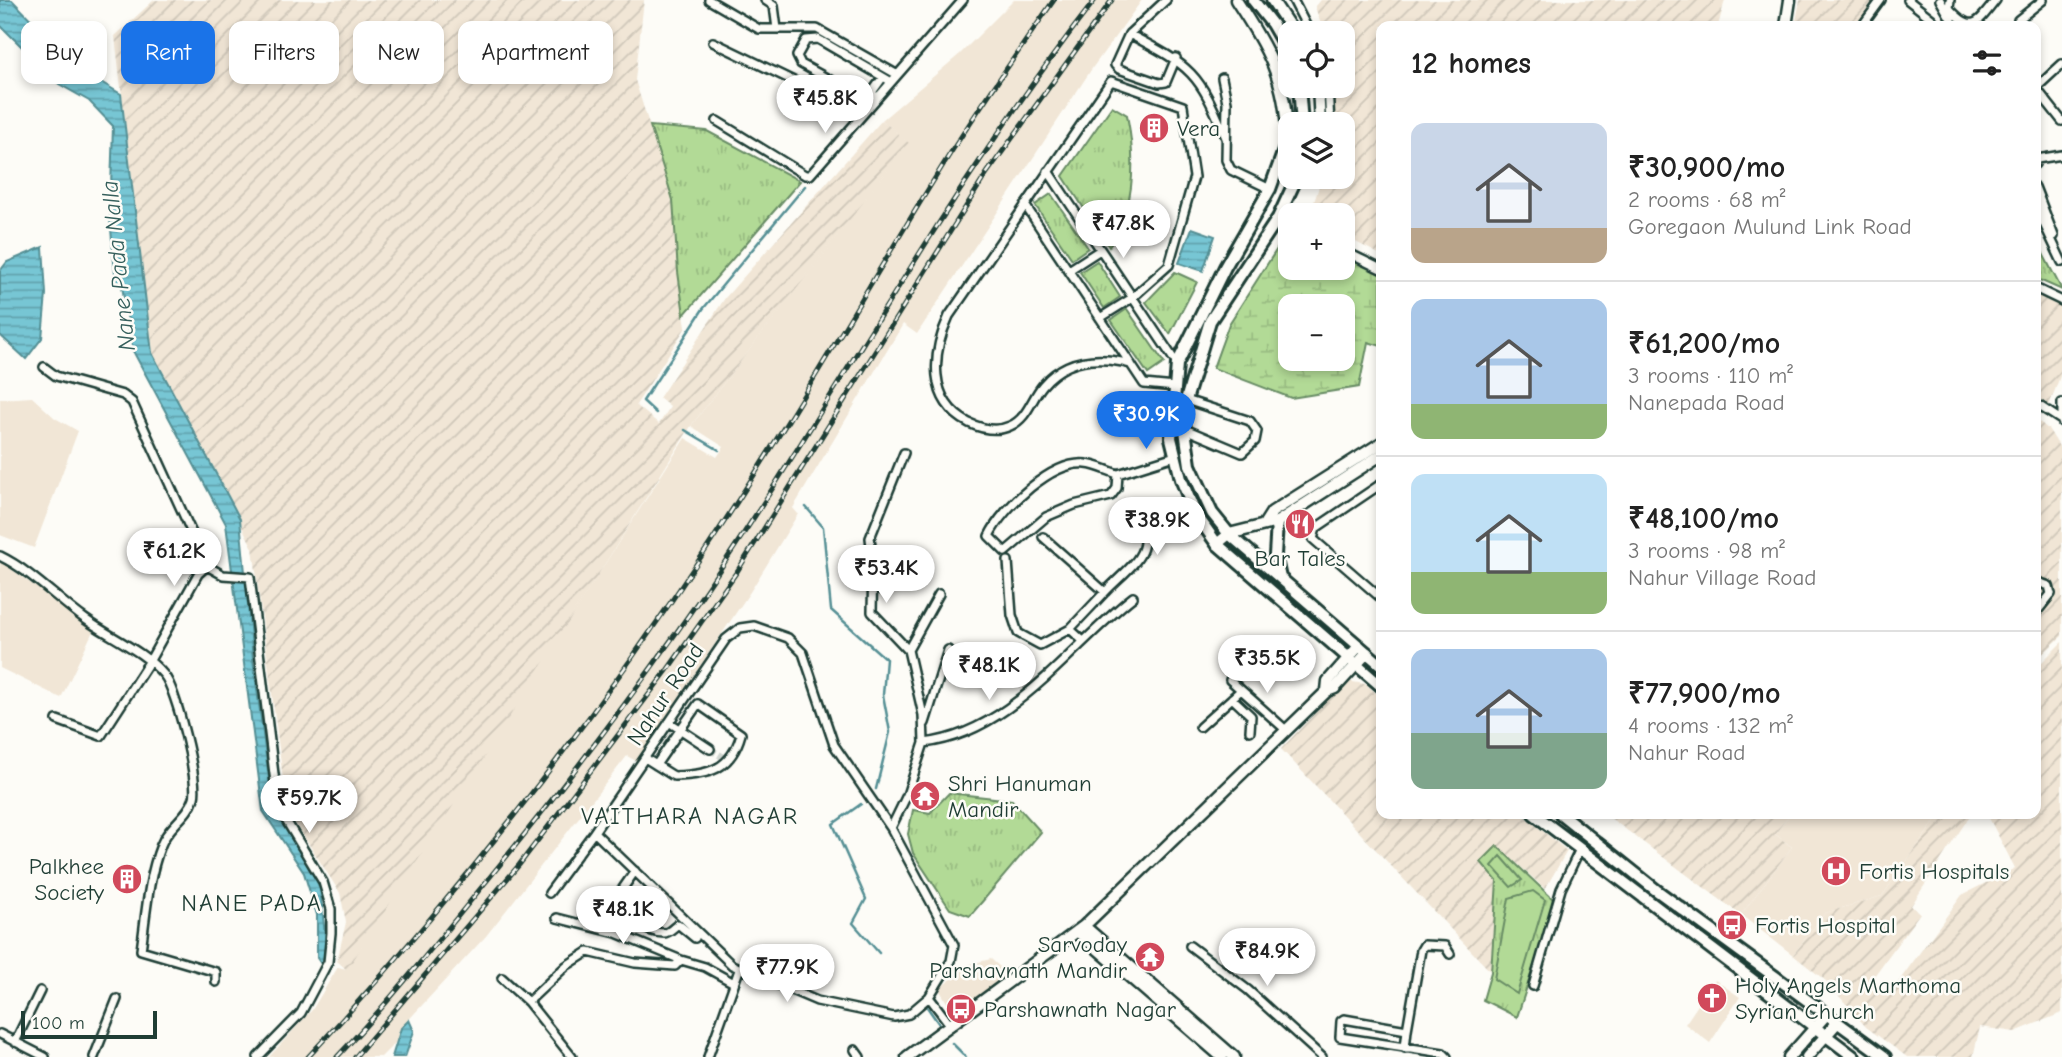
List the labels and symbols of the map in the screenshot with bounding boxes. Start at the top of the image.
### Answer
pin: ₹45.8K [768,76,882,135]
building icon: Vera [1137,111,1171,145]
place label: Vera [1177,115,1220,142]
water label: Nane Pada Nalla [95,179,141,353]
pin: ₹47.8K [1066,201,1180,260]
pin: ₹30.9K [1089,392,1203,451]
pin: ₹38.9K [1100,498,1214,557]
restaurant icon: Bar Tales [1283,507,1317,541]
pin: ₹61.2K [117,528,231,588]
place label: Bar Tales [1255,545,1345,572]
pin: ₹53.4K [829,546,943,605]
pin: ₹35.5K [1210,636,1324,695]
street label: Nahur Road [621,638,709,751]
pin: ₹48.1K [932,642,1046,702]
place label: Shri Hanuman Mandir [948,770,1092,823]
pin: ₹59.7K [252,776,366,835]
temple icon: Shri Hanuman Mandir [908,779,942,813]
district label: VAITHARA NAGAR [581,802,799,830]
place label: Palkhee Society [29,853,105,906]
hospital icon: Fortis Hospitals [1819,854,1853,888]
place label: Fortis Hospitals [1859,858,2009,885]
building icon: Palkhee Society [110,862,144,896]
pin: ₹48.1K [566,886,680,946]
district label: NANE PADA [181,889,323,917]
bus stop icon: Fortis Hospital [1715,908,1749,942]
place label: Fortis Hospital [1755,912,1896,939]
pin: ₹84.9K [1210,928,1324,988]
place label: Sarvoday Parshavnath Mandir [929,931,1128,984]
temple icon: Sarvoday Parshavnath Mandir [1133,940,1167,974]
pin: ₹77.9K [730,944,844,1004]
place label: Holy Angels Marthoma Syrian Church [1735,972,1961,1025]
church icon: Holy Angels Marthoma Syrian Church [1695,981,1729,1015]
bus stop icon: Parshawnath Nagar [944,992,978,1026]
place label: Parshawnath Nagar [984,996,1177,1023]
scale bar [21,1008,158,1040]

